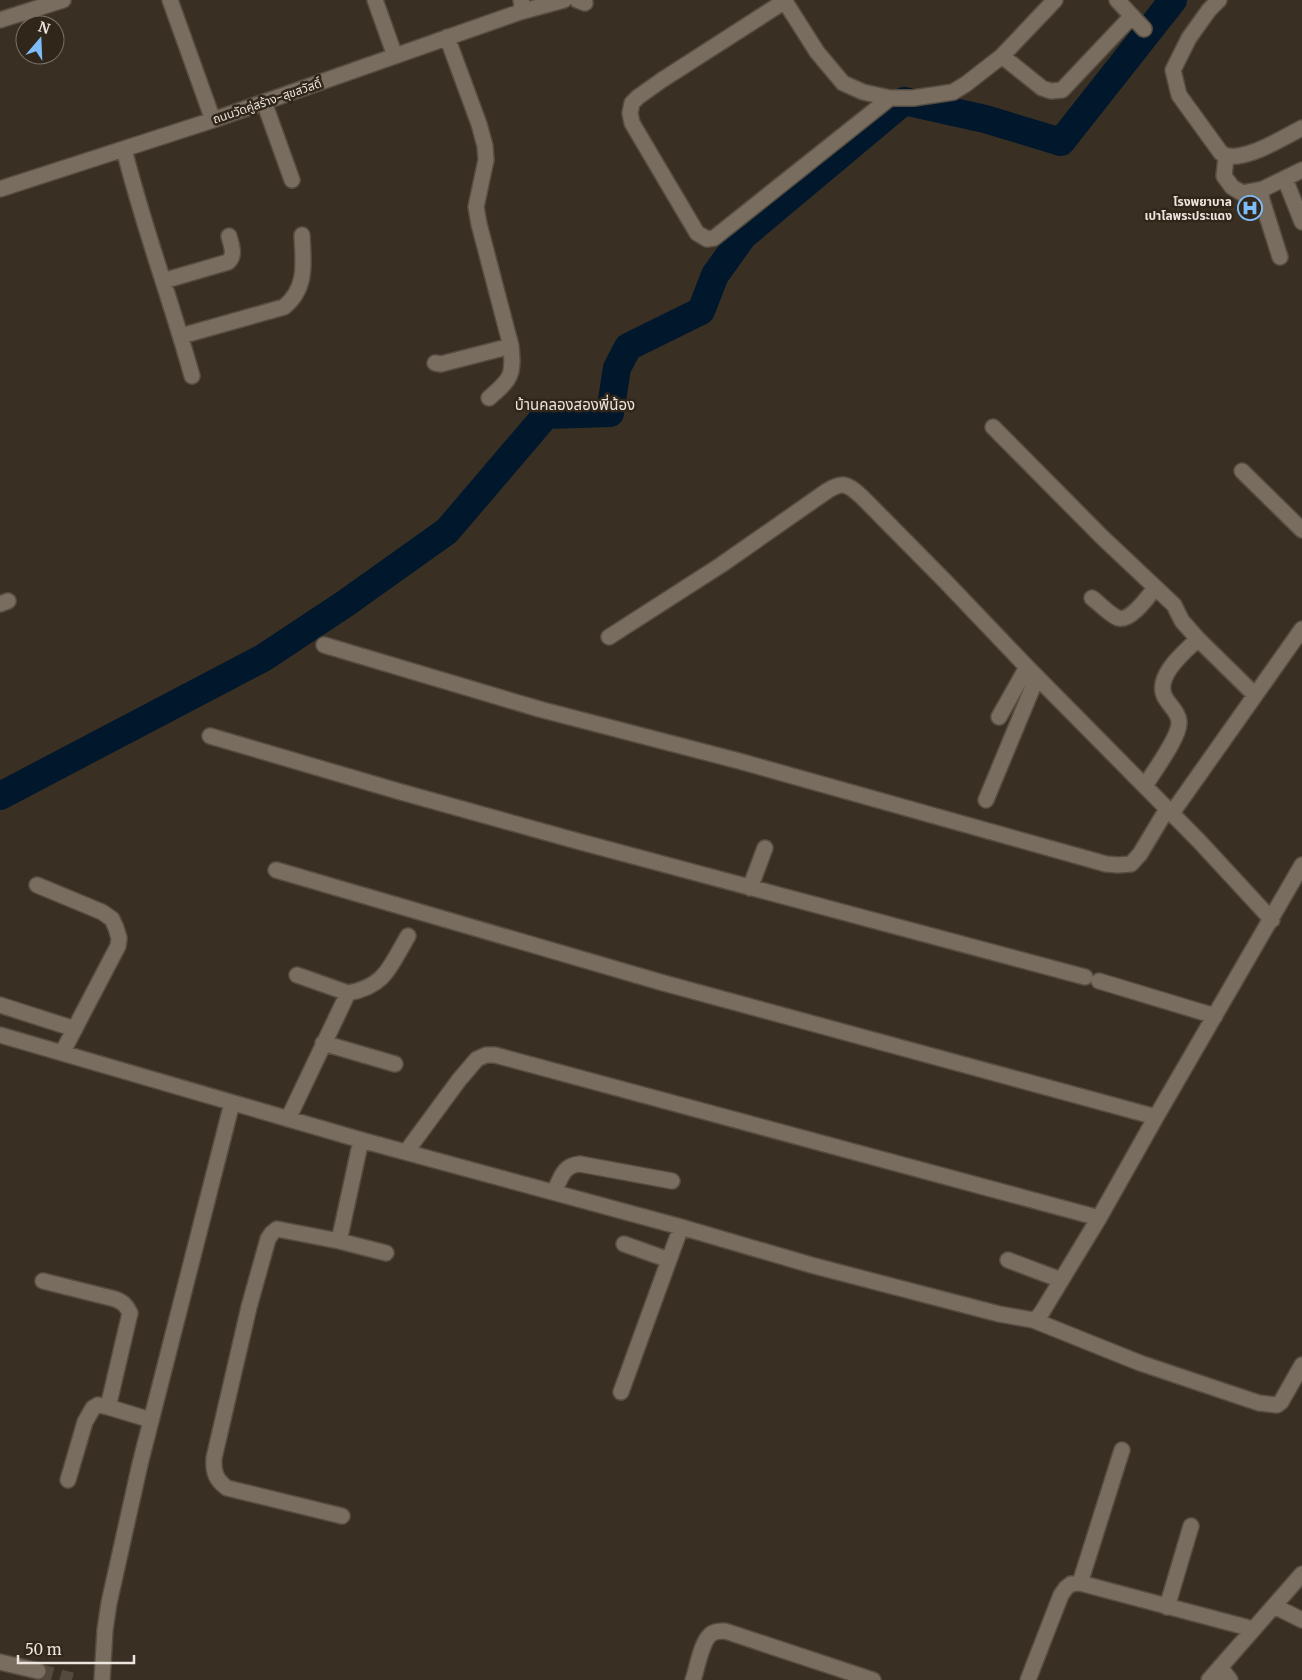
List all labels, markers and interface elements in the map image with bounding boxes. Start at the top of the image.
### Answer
north arrow [15,15,65,65]
text: N [36,17,52,38]
street label: ถนนวัดคู่สร้าง-สุขสวัสดิ์ [211,75,323,127]
place label: โรงพยาบาล เปาโลพระประแดง [1144,194,1232,223]
hospital icon: โรงพยาบาล เปาโลพระประแดง [1237,195,1263,221]
district label: บ้านคลองสองพี่น้อง [515,394,635,414]
scale bar [18,1632,134,1664]
text: 50 m [25,1640,62,1659]

